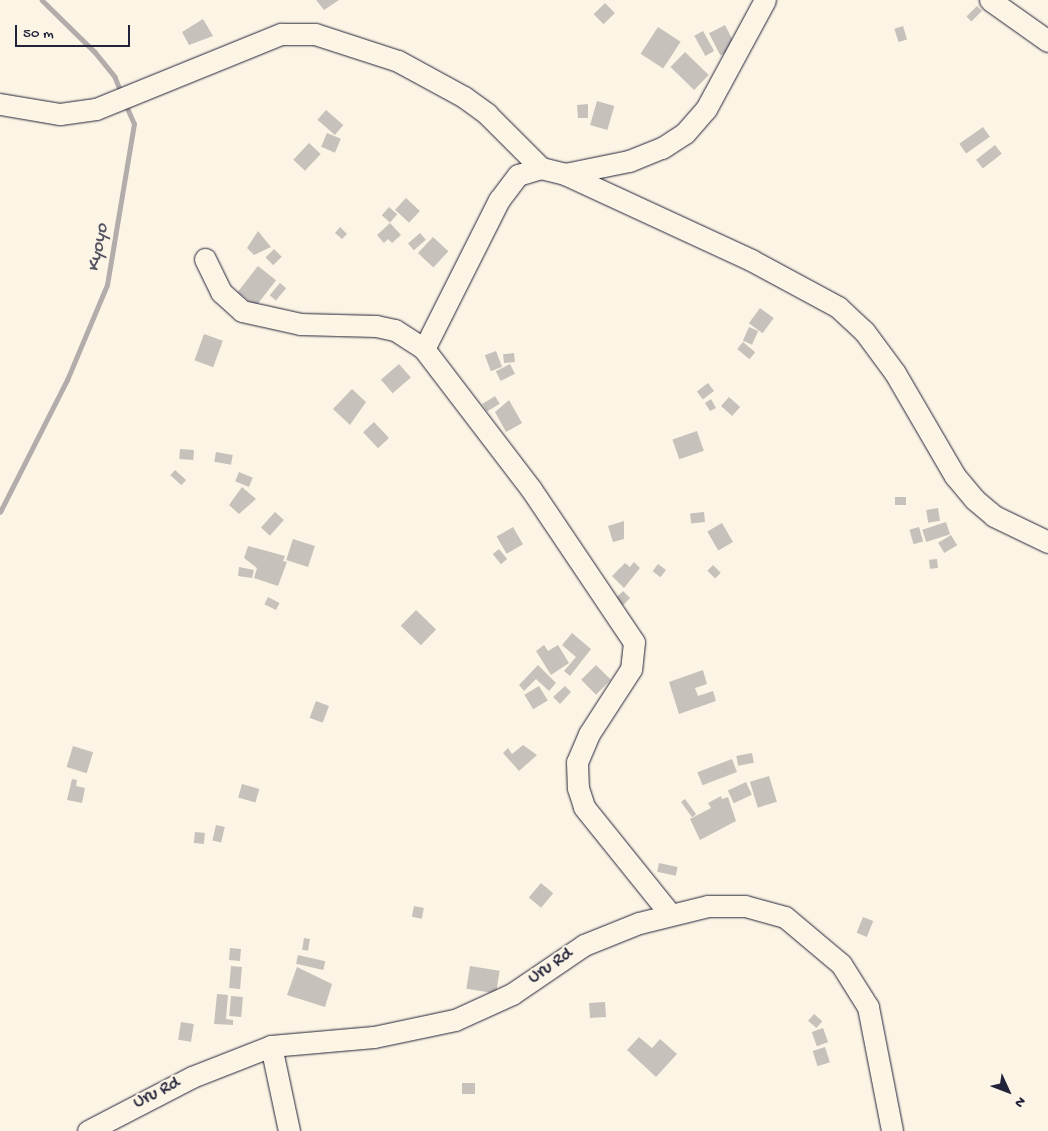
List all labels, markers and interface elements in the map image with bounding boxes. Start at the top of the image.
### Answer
scale bar [18,15,132,47]
text: 50 m [23,25,54,43]
water label: Kyoyo [83,222,115,274]
street label: Uru Rd [524,944,578,990]
north arrow [983,1066,1033,1116]
street label: Uru Rd [130,1073,184,1115]
text: N [1010,1092,1029,1111]

